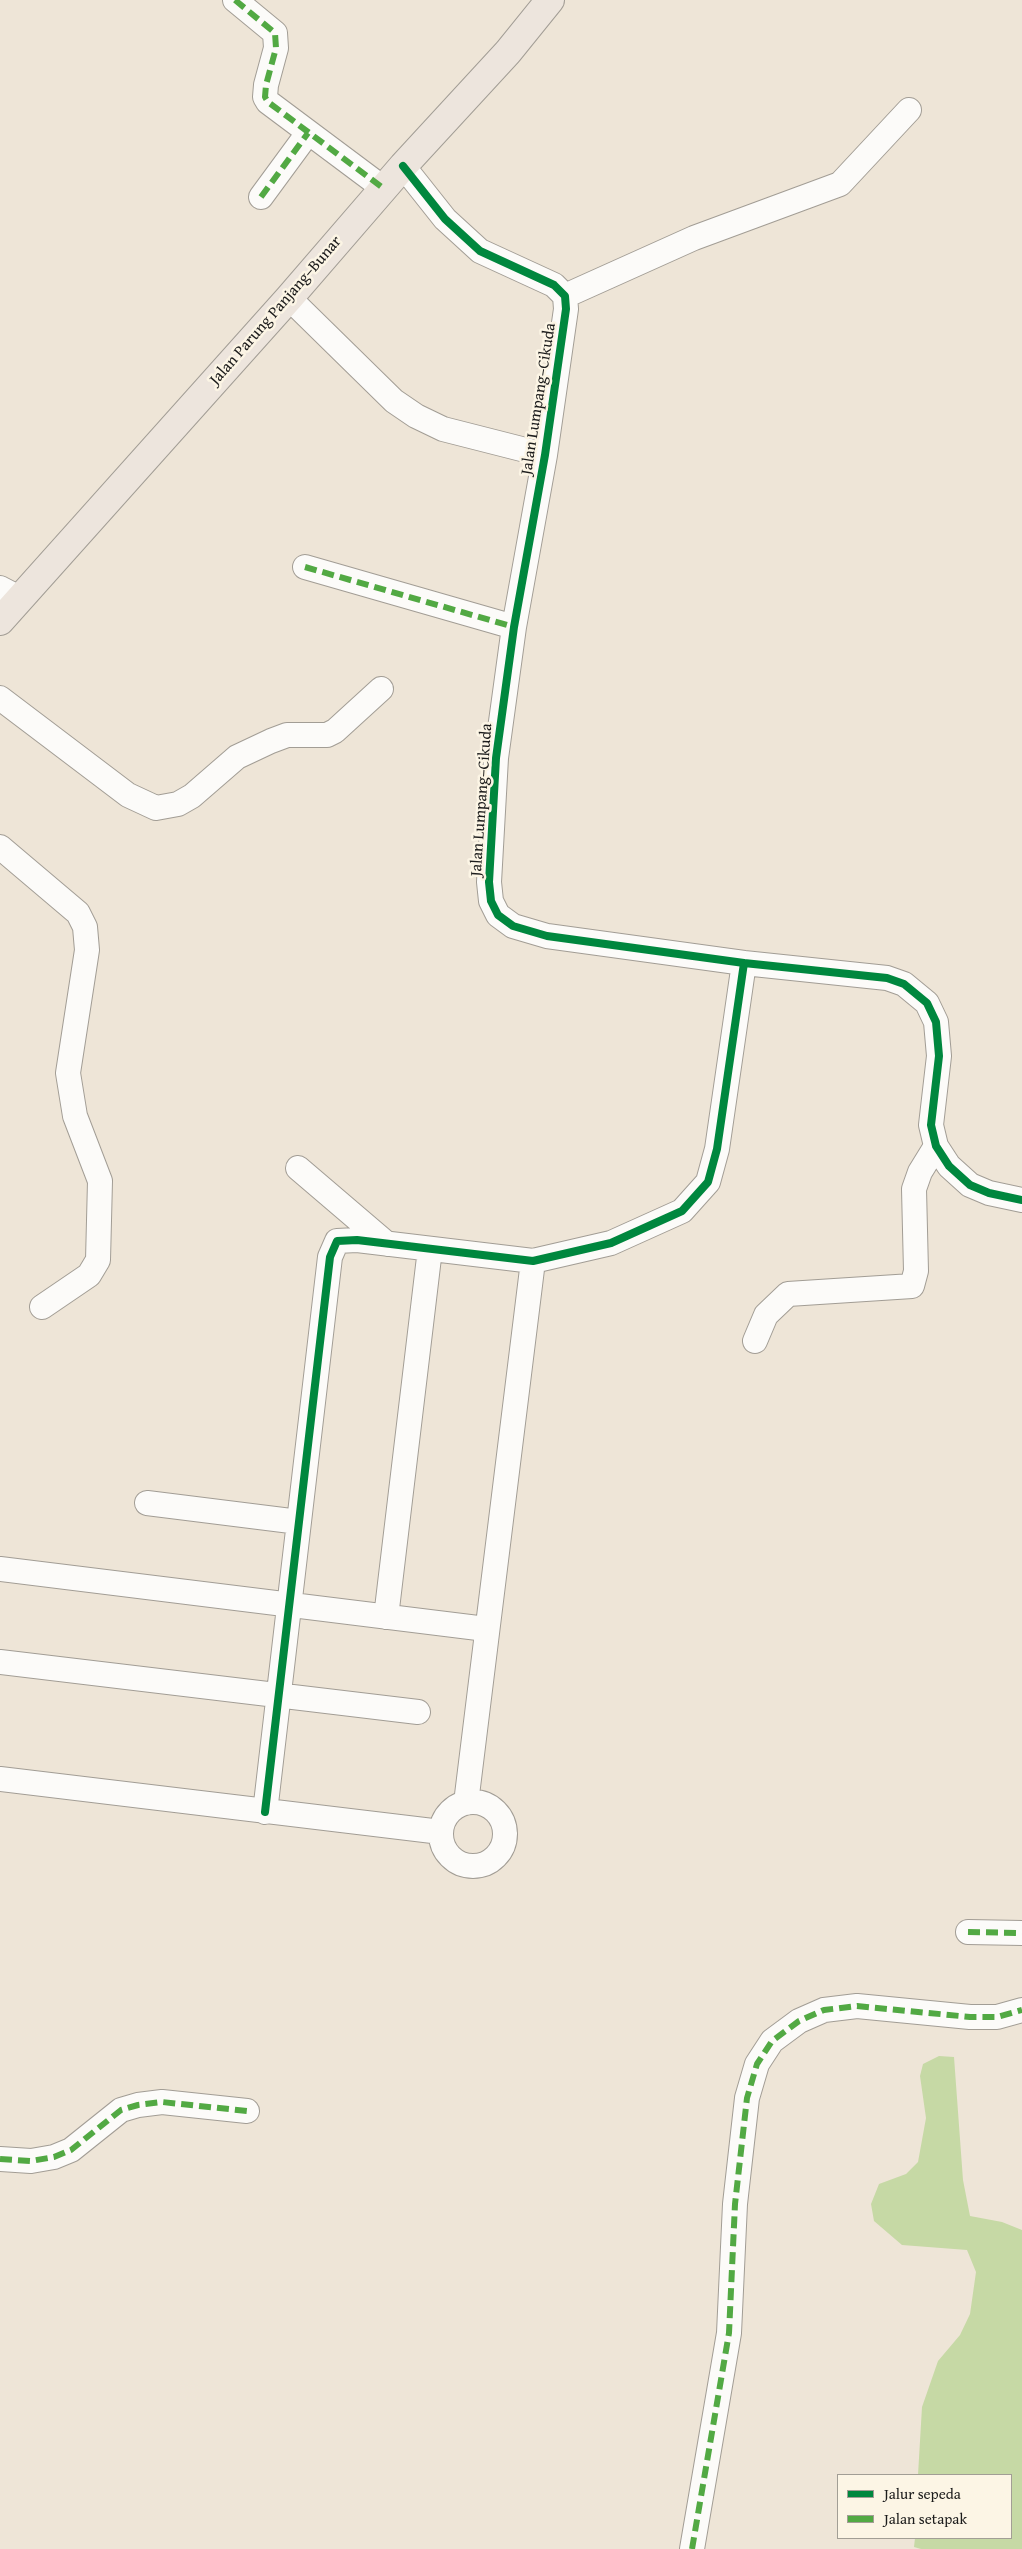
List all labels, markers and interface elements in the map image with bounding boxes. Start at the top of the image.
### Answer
street label: Jalan Parung Panjang–Bunar [206,232,346,390]
street label: Jalan Lumpang–Cikuda [518,322,560,476]
street label: Jalan Lumpang–Cikuda [467,723,497,877]
legend [837,2474,1012,2539]
text: Jalur sepeda [884,2483,961,2504]
text: Jalan setapak [884,2508,967,2529]

